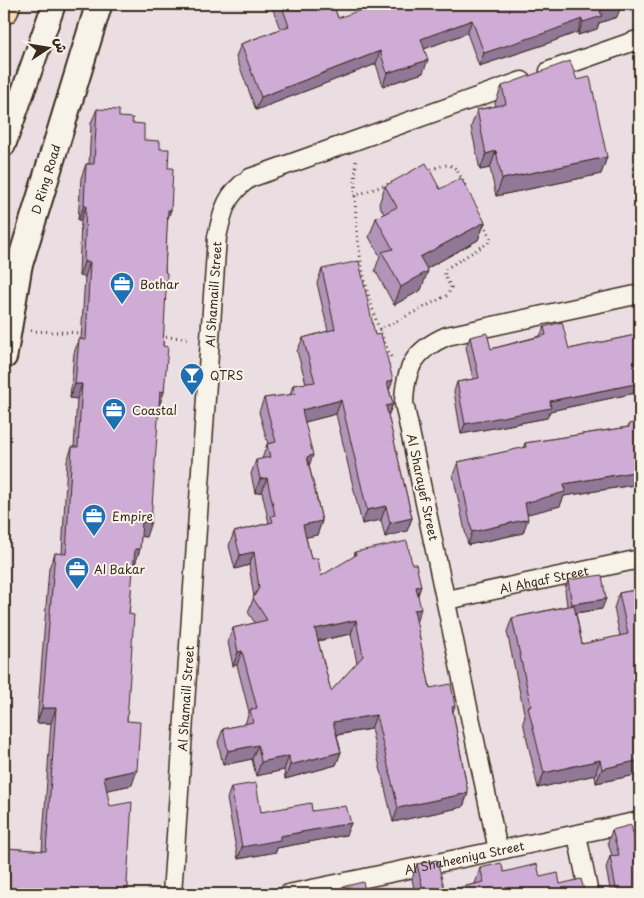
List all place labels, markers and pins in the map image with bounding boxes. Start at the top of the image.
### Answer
office icon: Bothar [109,271,135,305]
place label: Bothar [140,275,180,293]
bar icon: QTRS [179,362,205,396]
place label: QTRS [210,366,243,384]
office icon: Coastal [101,397,127,431]
place label: Coastal [132,401,177,419]
office icon: Empire [81,503,107,537]
place label: Empire [112,507,153,525]
office icon: Al Bakar [64,556,90,590]
place label: Al Bakar [94,560,146,578]

